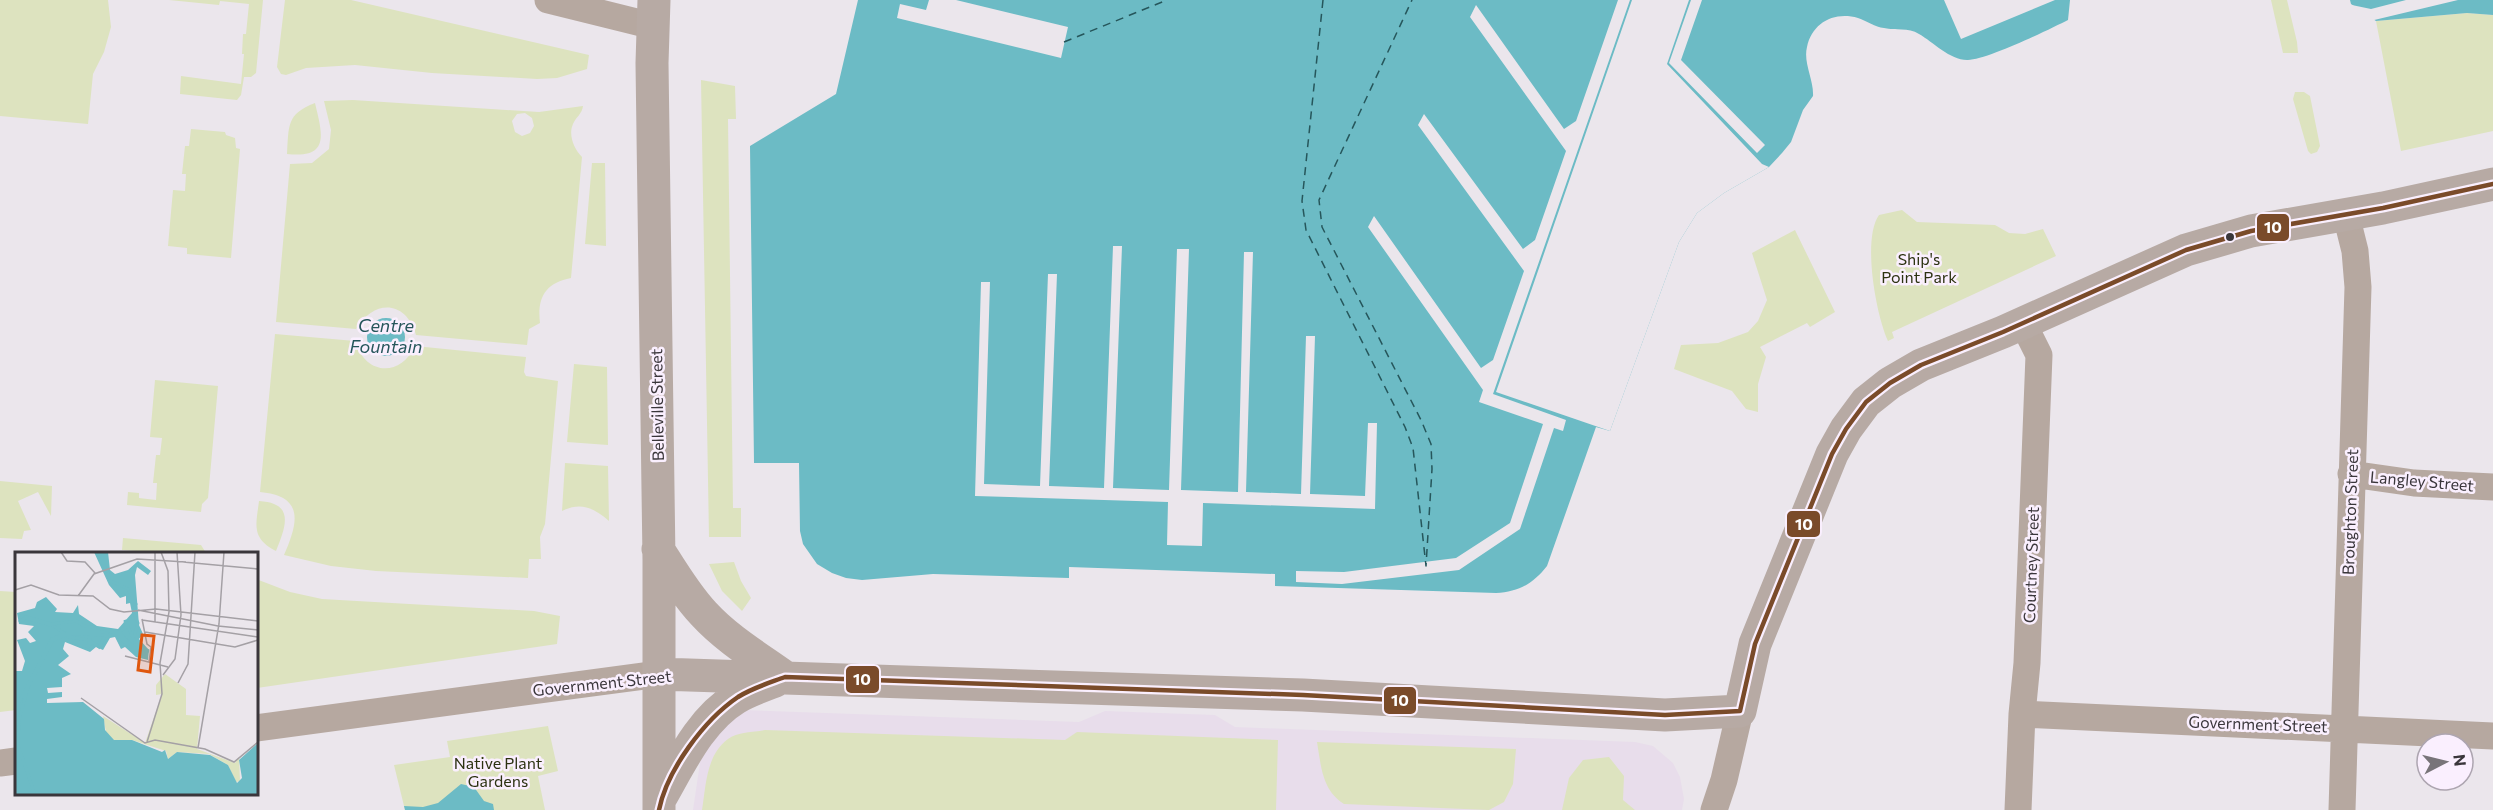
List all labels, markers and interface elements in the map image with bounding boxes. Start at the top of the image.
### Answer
line badge: 10 [2256,213,2290,242]
text: 10 [2264,217,2282,236]
unlabelled marker [2224,231,2236,243]
park label: Ship's Point Park [1881,249,1957,286]
water label: Centre Fountain [350,314,422,357]
street label: Belleville Street [646,348,667,461]
street label: Broughton Street [2338,448,2361,575]
street label: Langley Street [2369,466,2475,495]
street label: Courtney Street [2019,506,2042,623]
line badge: 10 [1786,510,1821,538]
text: 10 [1795,514,1813,533]
inset map [15,552,258,795]
line badge: 10 [845,665,880,694]
street label: Government Street [532,666,673,699]
text: 10 [853,669,871,688]
line badge: 10 [1383,686,1417,715]
text: 10 [1391,690,1409,709]
street label: Government Street [2188,712,2328,735]
north arrow [2415,732,2475,792]
park label: Native Plant Gardens [454,753,543,790]
text: N [2450,753,2471,767]

